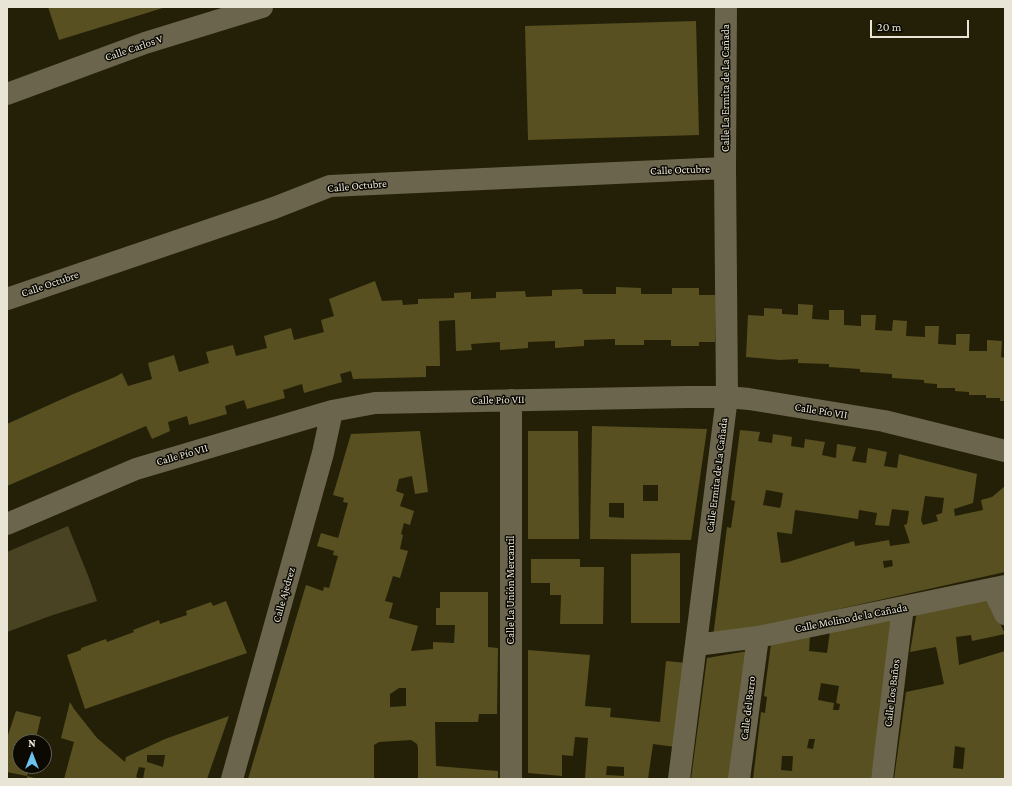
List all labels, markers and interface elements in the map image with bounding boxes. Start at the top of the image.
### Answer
scale bar [872,12,971,38]
text: 20 m [877,20,901,34]
street label: Calle La Ermita de La Cañada [719,24,733,152]
street label: Calle Carlos V [103,32,165,64]
street label: Calle Octubre [650,162,710,178]
street label: Calle Octubre [327,177,387,195]
street label: Calle Octubre [20,268,80,300]
street label: Calle Pío VII [471,393,525,407]
street label: Calle Pío VII [794,400,848,422]
street label: Calle Ermita de La Cañada [703,417,731,533]
street label: Calle Pío VII [155,441,209,469]
street label: Calle La Unión Mercantil [504,536,518,644]
street label: Calle Ajedrez [270,566,298,624]
street label: Calle Molino de la Cañada [794,601,908,635]
street label: Calle Los Baños [881,658,903,728]
street label: Calle del Barro [738,675,758,741]
north arrow [12,734,52,774]
text: N [28,737,36,749]

